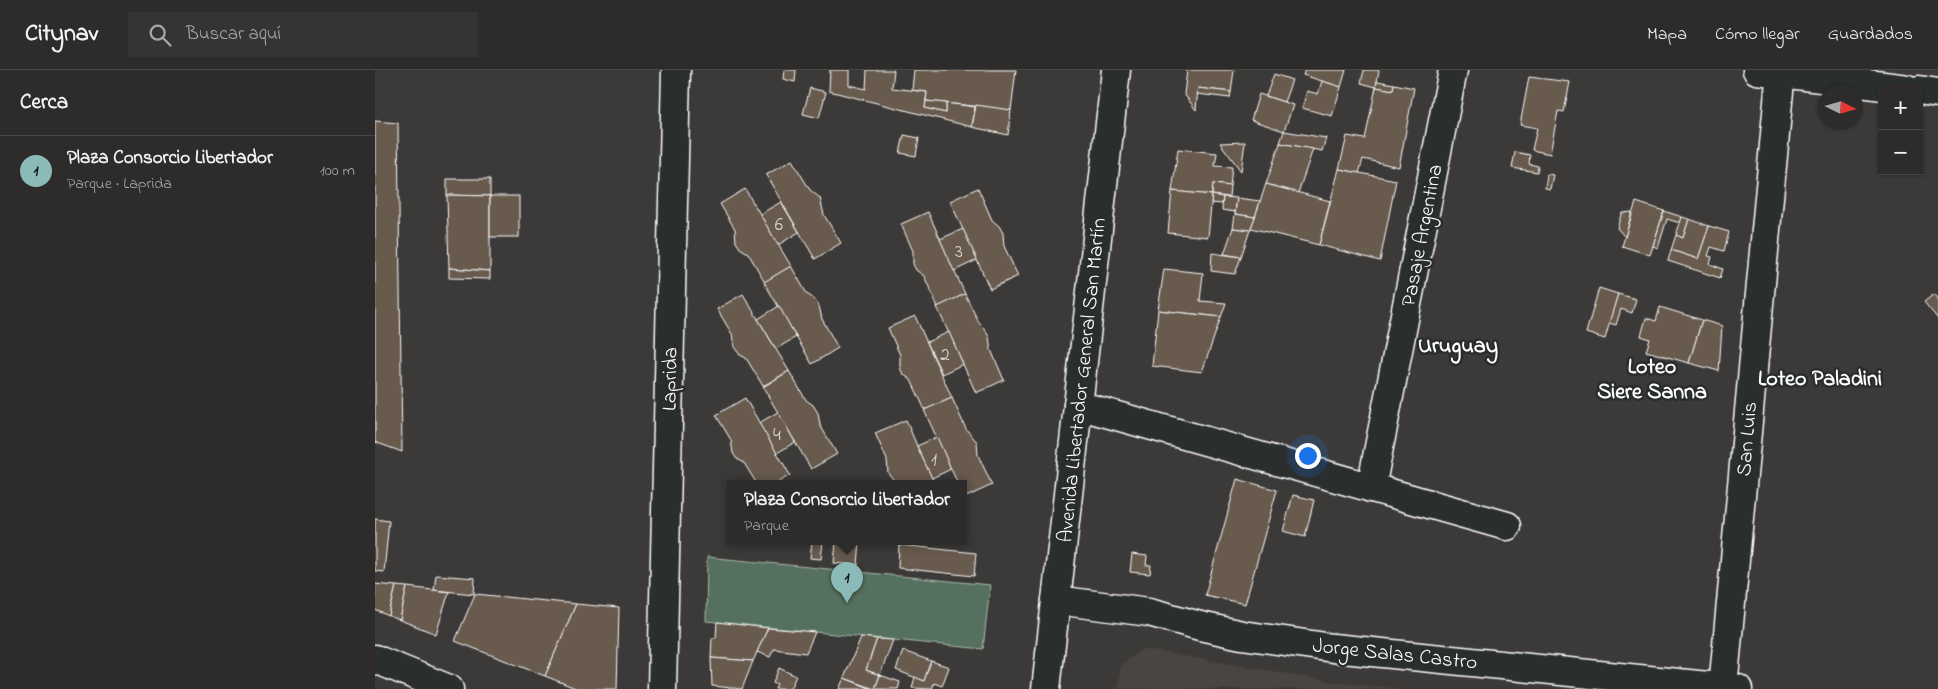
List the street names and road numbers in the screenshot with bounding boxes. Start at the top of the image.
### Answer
street label: Pasaje Argentina [1394,162,1453,309]
street label: Avenida Libertador General San Martín [1051,216,1115,544]
street label: Laprida [655,347,687,411]
street label: San Luis [1730,401,1766,478]
street label: Jorge Salas Castro [1311,631,1479,681]

